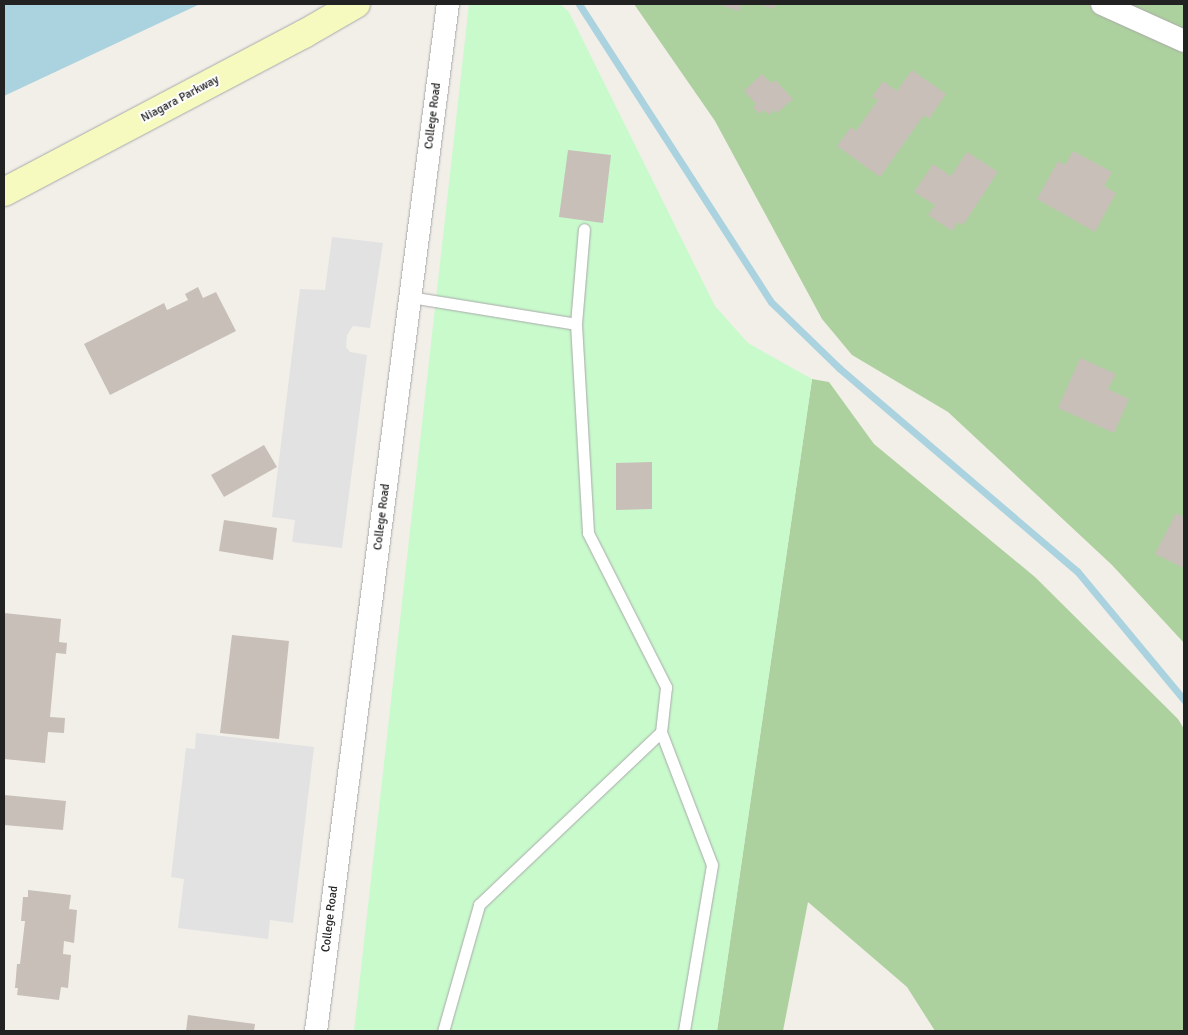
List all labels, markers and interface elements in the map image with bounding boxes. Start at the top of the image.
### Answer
street label: Niagara Parkway [139,72,221,126]
street label: College Road [422,82,444,150]
street label: College Road [371,483,393,551]
street label: College Road [319,885,341,953]

